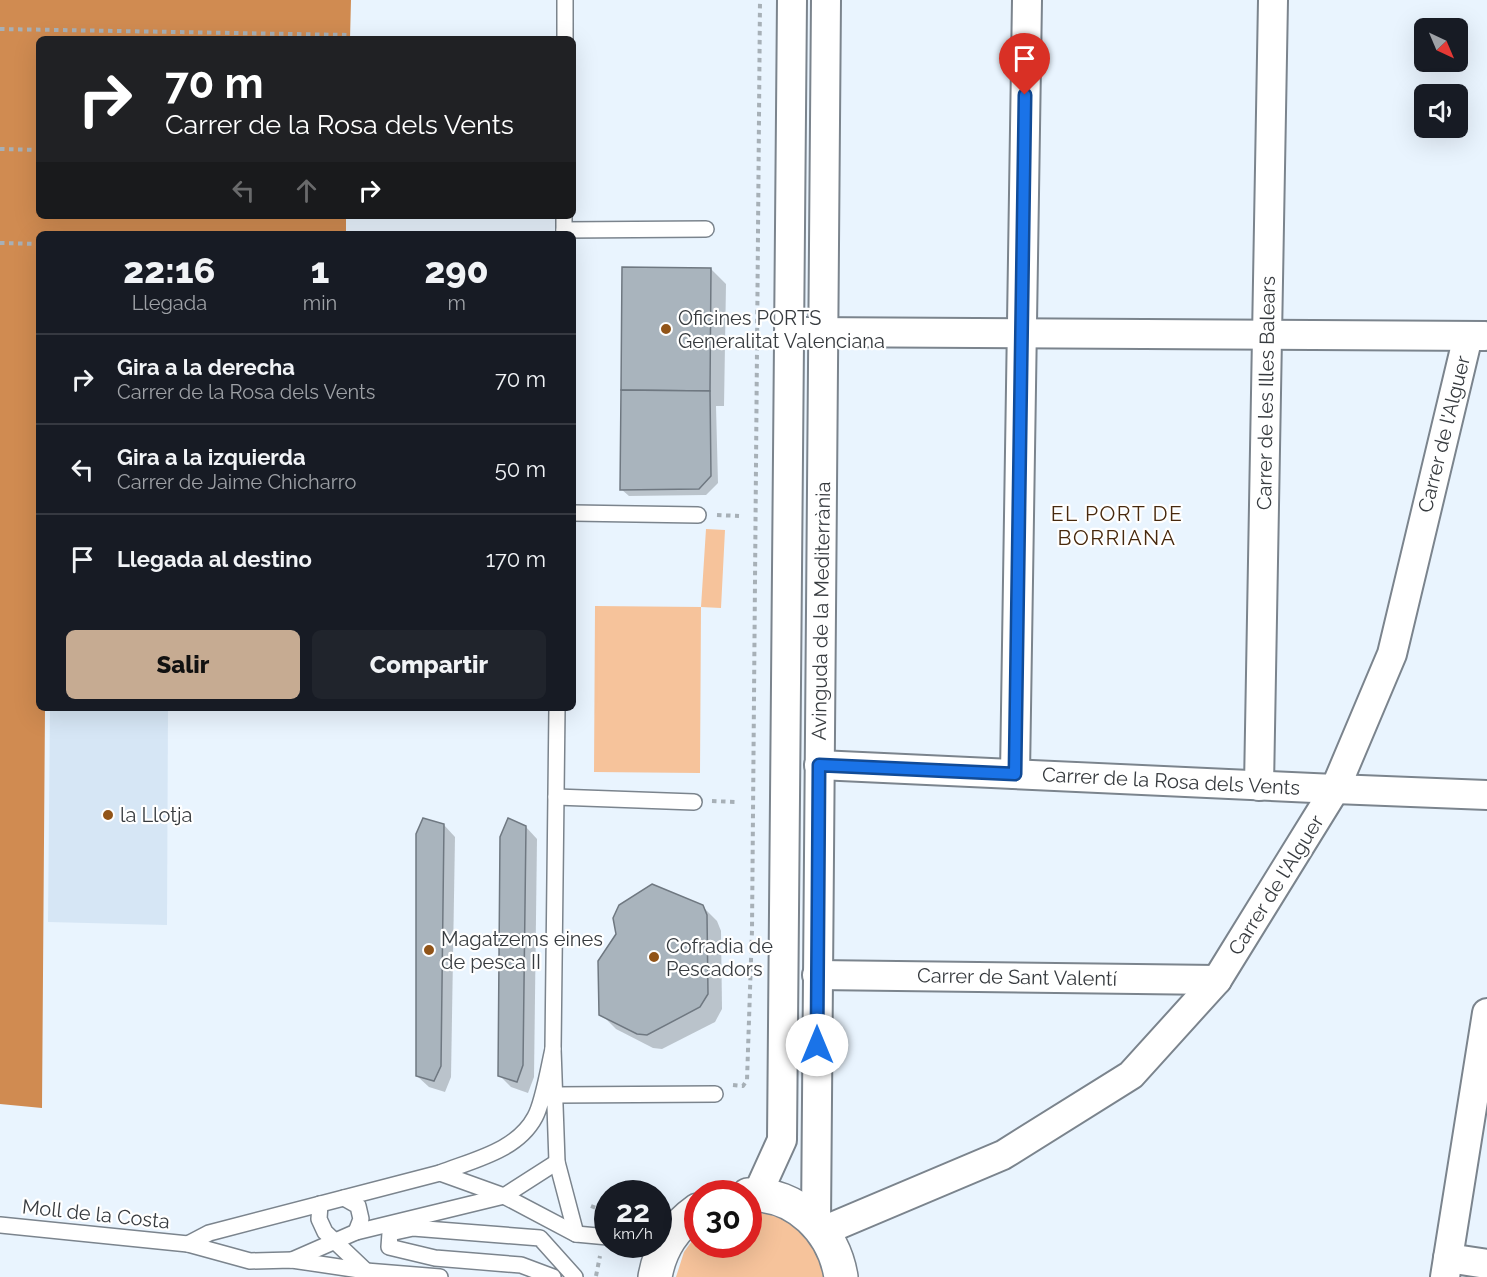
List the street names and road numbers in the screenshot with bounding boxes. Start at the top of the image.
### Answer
street label: Carrer de les Illes Balears [1252,276,1280,510]
street label: Carrer de l'Alguer [1413,353,1475,515]
street label: Avinguda de la Mediterrània [807,481,835,741]
street label: Carrer de la Rosa dels Vents [1041,762,1301,800]
street label: Carrer de l'Alguer [1223,810,1329,960]
street label: Carrer de Sant Valentí [917,963,1118,991]
street label: Moll de la Costa [21,1194,171,1234]

